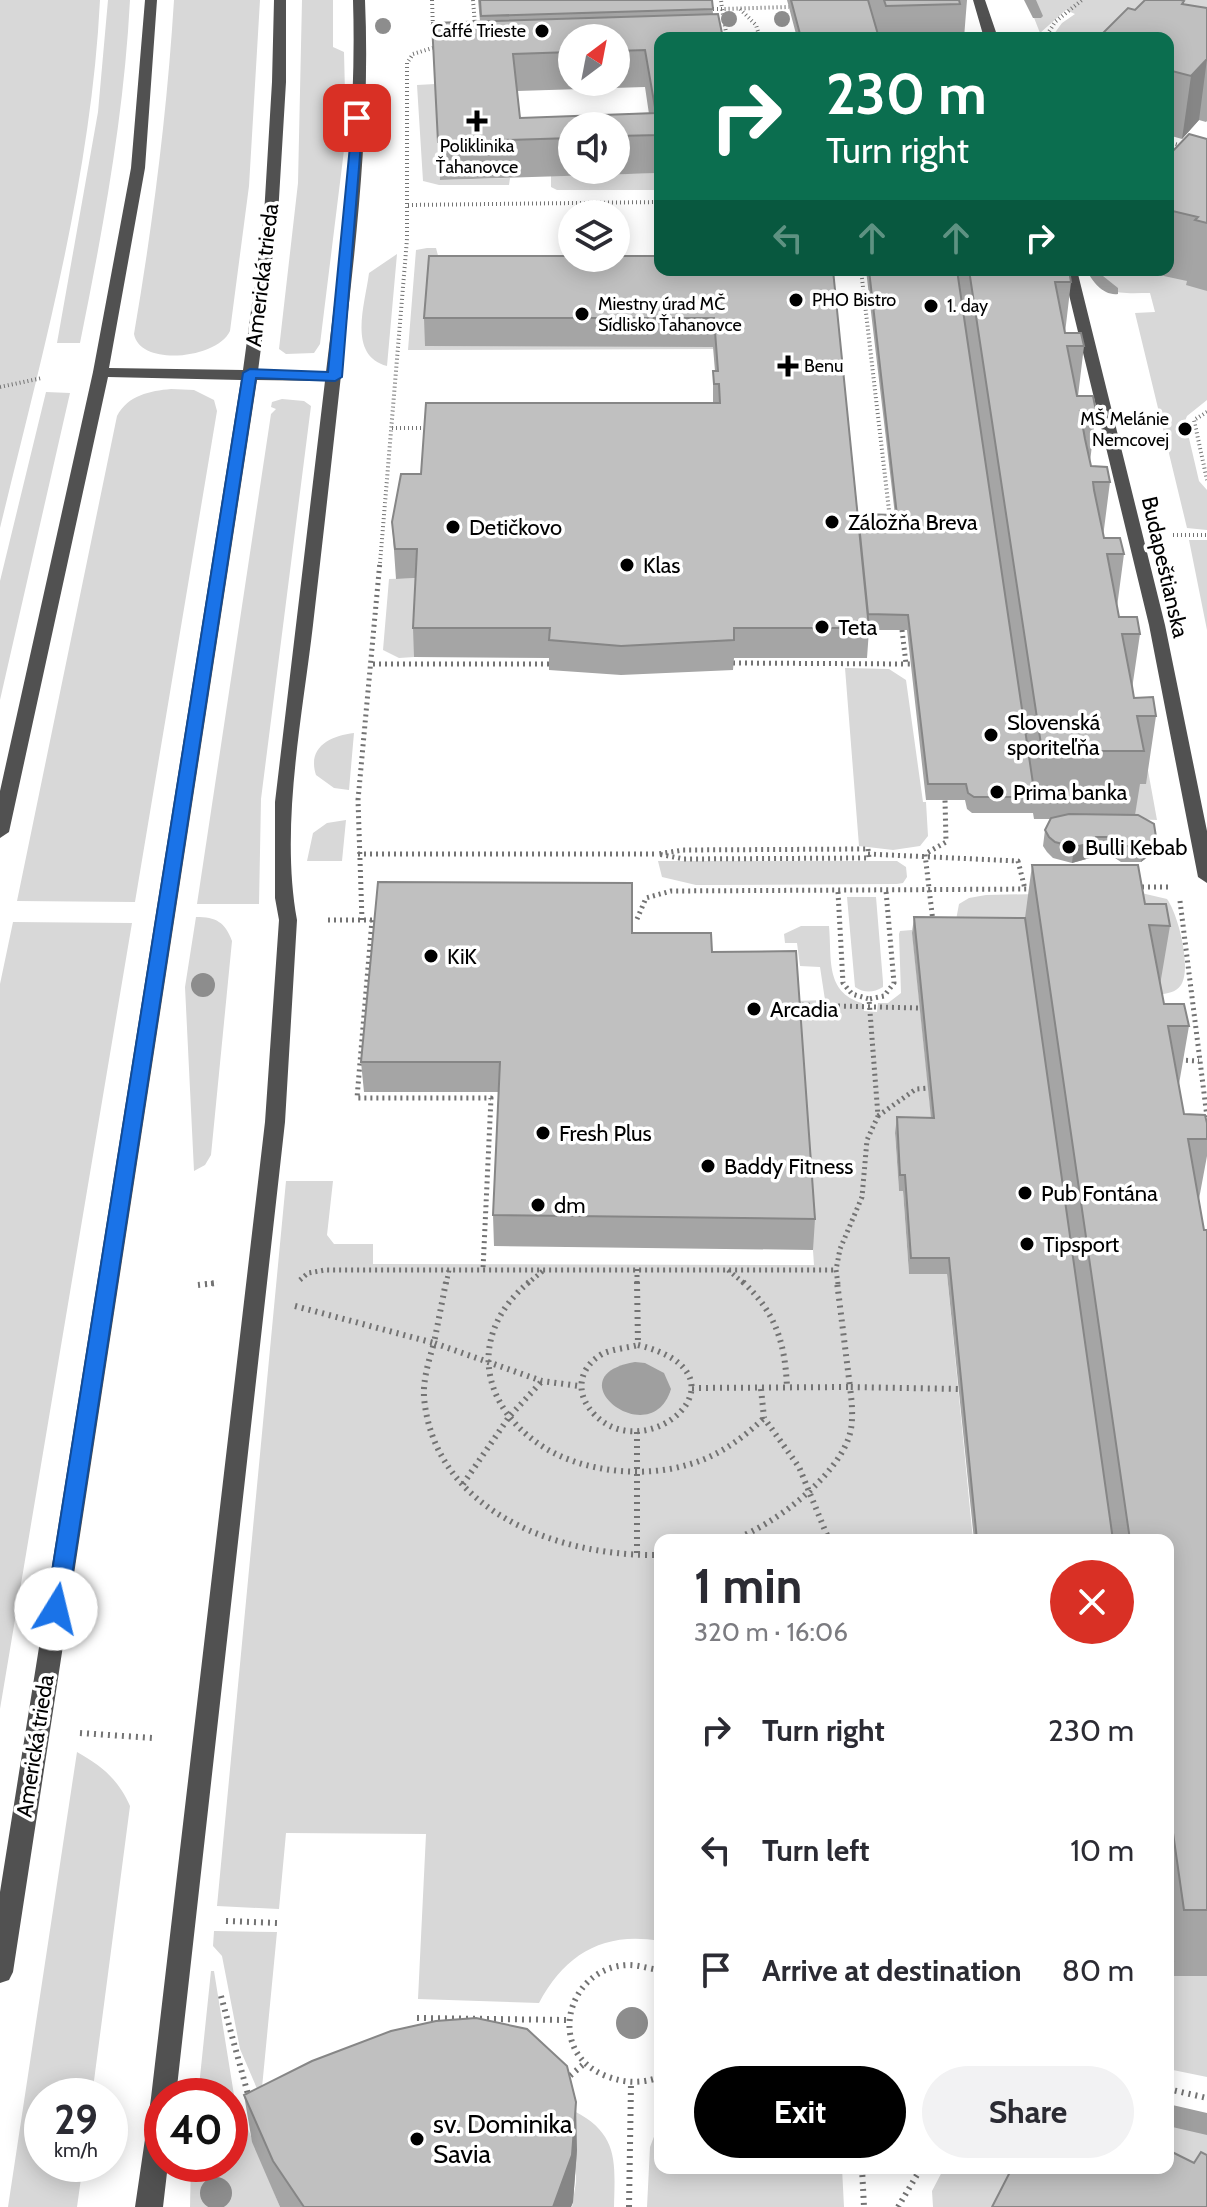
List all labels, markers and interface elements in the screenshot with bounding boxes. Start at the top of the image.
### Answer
place label: Caffé Trieste [432,20,526,42]
marker: Caffé Trieste [533,22,551,40]
north arrow [558,24,630,96]
map controls [558,24,630,272]
text: 230 m [826,60,987,128]
icon: right [694,64,798,168]
pin [323,84,391,152]
icon: arrive [335,96,379,140]
marker: Poliklinika Ťahanovce [466,110,488,132]
button: sound [558,112,630,184]
text: Turn right [826,128,969,172]
place label: Poliklinika Ťahanovce [436,135,518,178]
button: layers [558,200,630,272]
street label: Americká trieda [240,201,284,348]
icon: left [766,216,810,260]
icon: ahead [850,216,894,260]
icon: ahead [934,216,978,260]
icon: right [1018,216,1062,260]
place label: PHO Bistro [812,289,896,311]
marker: PHO Bistro [787,291,805,309]
place label: Miestny úrad MČ Sídlisko Ťahanovce [598,293,742,336]
place label: 1. day [947,295,988,317]
marker: 1. day [922,297,940,315]
marker: Miestny úrad MČ Sídlisko Ťahanovce [573,305,591,323]
place label: Benu [804,355,843,377]
marker: Benu [779,357,797,375]
place label: MŠ Melánie Nemcovej [1080,408,1169,451]
marker: MŠ Melánie Nemcovej [1176,420,1194,438]
street label: Budapeštianska [1136,494,1194,641]
place label: Záložňa Breva [848,509,978,536]
marker: Záložňa Breva [823,513,841,531]
place label: Detičkovo [469,514,562,541]
marker: Detičkovo [444,518,462,536]
place label: Klas [643,552,680,579]
marker: Klas [618,556,636,574]
place label: Teta [838,614,878,641]
marker: Teta [813,618,831,636]
place label: Slovenská sporiteľňa [1007,709,1101,761]
marker: Slovenská sporiteľňa [982,726,1000,744]
place label: Prima banka [1013,779,1128,806]
marker: Prima banka [988,783,1006,801]
place label: Bulli Kebab [1085,834,1188,861]
marker: Bulli Kebab [1060,838,1078,856]
place label: KiK [447,943,477,970]
marker: KiK [422,947,440,965]
place label: Arcadia [770,996,839,1023]
marker: Arcadia [745,1000,763,1018]
place label: Fresh Plus [559,1120,652,1147]
marker: Fresh Plus [534,1124,552,1142]
place label: Baddy Fitness [724,1153,853,1180]
marker: Baddy Fitness [699,1157,717,1175]
place label: Pub Fontána [1041,1180,1158,1207]
marker: Pub Fontána [1016,1184,1034,1202]
place label: dm [554,1192,586,1219]
marker: dm [529,1196,547,1214]
place label: Tipsport [1043,1231,1120,1258]
marker: Tipsport [1018,1235,1036,1253]
text: 1 min [694,1557,802,1615]
button: close [1050,1560,1134,1644]
position arrow [14,1567,98,1651]
text: 320 m · 16:06 [694,1616,848,1648]
street label: Americká trieda [10,1672,60,1819]
icon: right [694,1708,738,1752]
text: Turn right [762,1712,885,1749]
text: 230 m [1048,1712,1134,1749]
icon: left [694,1828,738,1872]
text: Turn left [762,1832,870,1869]
text: 10 m [1070,1832,1134,1869]
icon: arrive [694,1948,738,1992]
text: Arrive at destination [762,1952,1022,1989]
text: 80 m [1062,1952,1134,1989]
button: Exit [694,2066,906,2158]
button: Share [922,2066,1134,2158]
speed limit sign: 40 [144,2078,248,2182]
text: 29 [54,2095,98,2144]
place label: sv. Dominika Savia [433,2108,573,2170]
marker: sv. Dominika Savia [408,2130,426,2148]
text: km/h [54,2138,98,2162]

